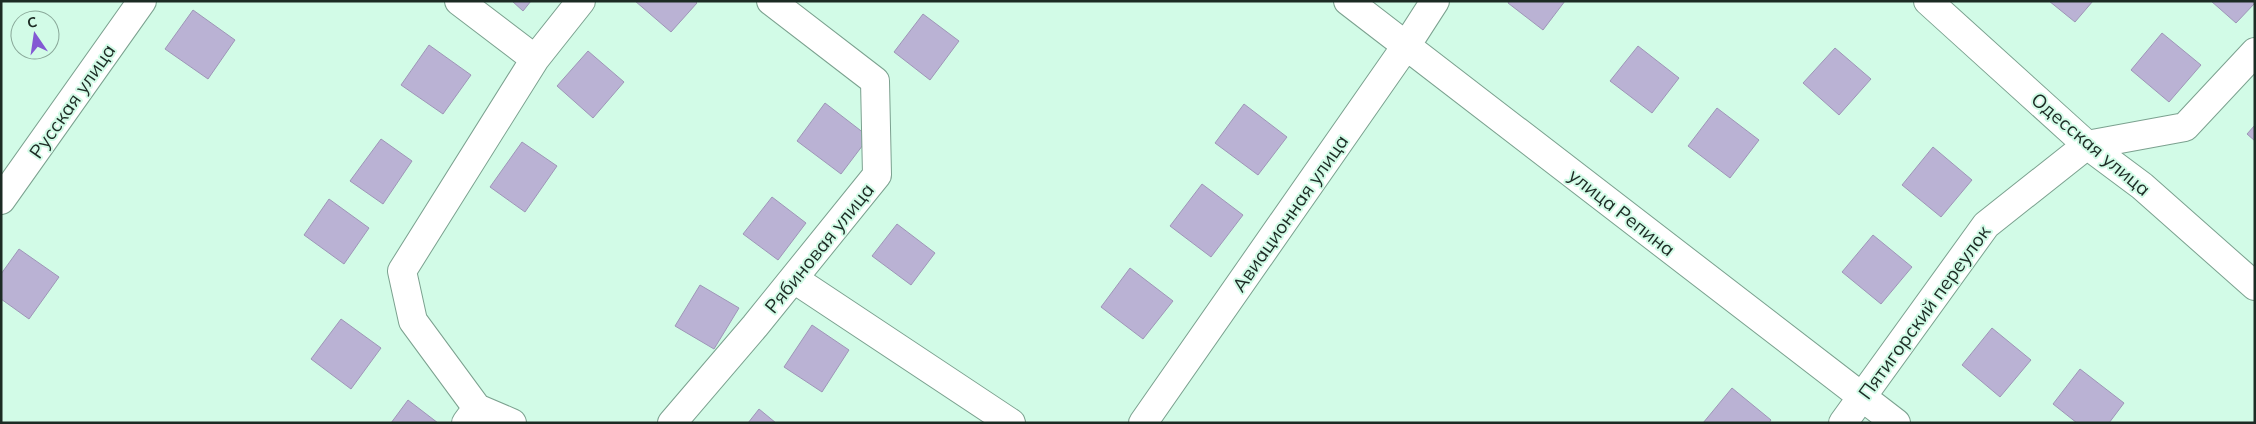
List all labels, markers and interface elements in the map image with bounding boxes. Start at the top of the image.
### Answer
north arrow [10,10,60,60]
text: С [25,12,39,32]
street label: Русская улица [24,39,120,163]
street label: Одесская улица [2026,87,2156,201]
street label: Авиационная улица [1227,130,1353,296]
street label: улица Репина [1564,163,1680,261]
street label: Рябиновая улица [759,178,879,318]
street label: Пятигорский переулок [1853,220,1996,404]

